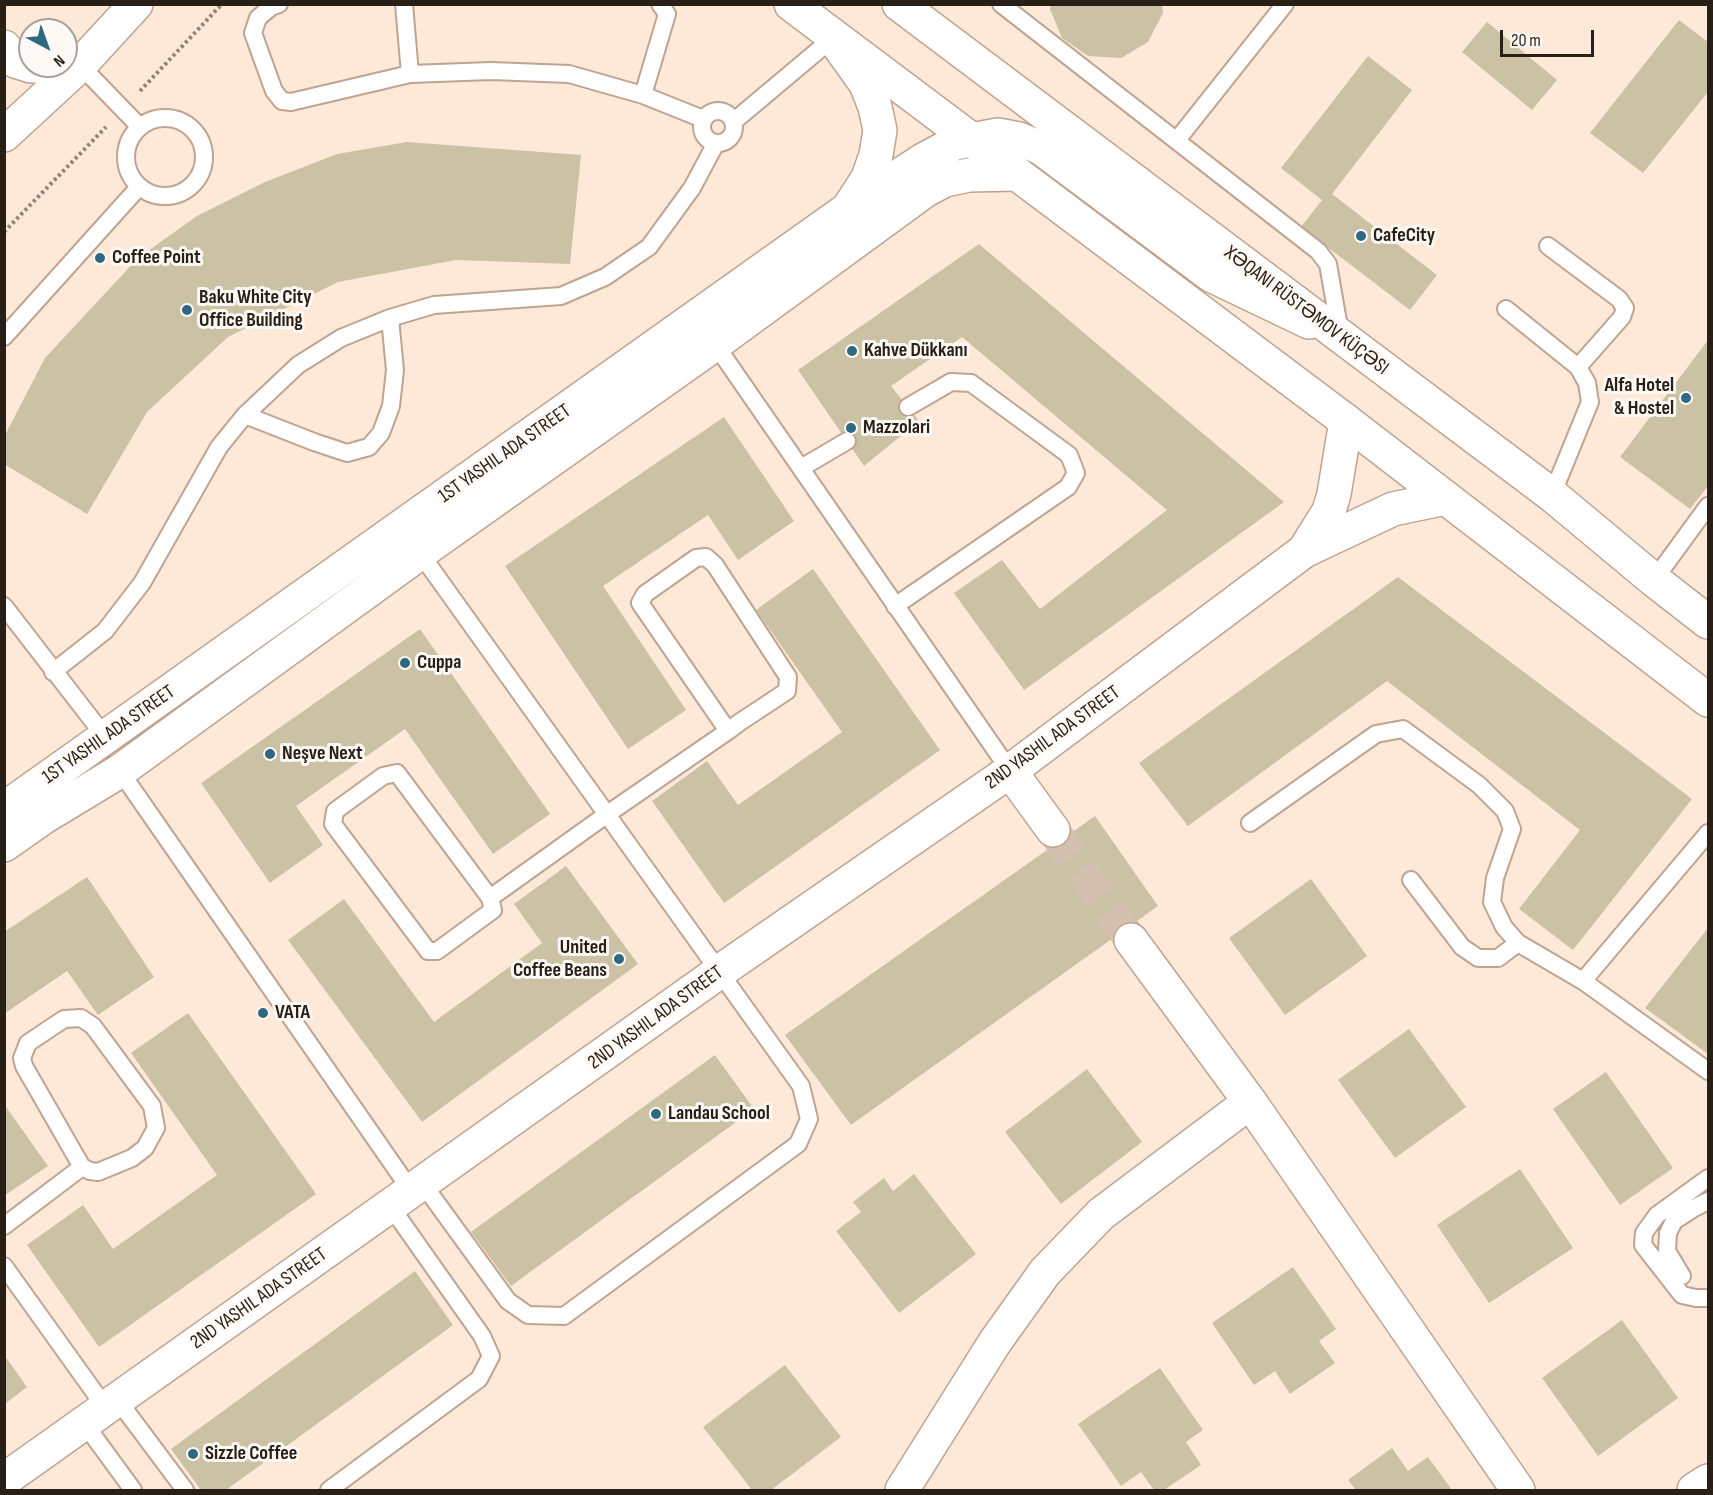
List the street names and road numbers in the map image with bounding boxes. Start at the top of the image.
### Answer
street label: XƏQANI RÜSTƏMOV KÜÇƏSI [1219,241,1393,381]
street label: 1ST YASHIL ADA STREET [434,399,576,509]
street label: 1ST YASHIL ADA STREET [38,680,180,790]
street label: 2ND YASHIL ADA STREET [981,681,1125,795]
street label: 2ND YASHIL ADA STREET [584,961,728,1075]
street label: 2ND YASHIL ADA STREET [186,1243,332,1355]

